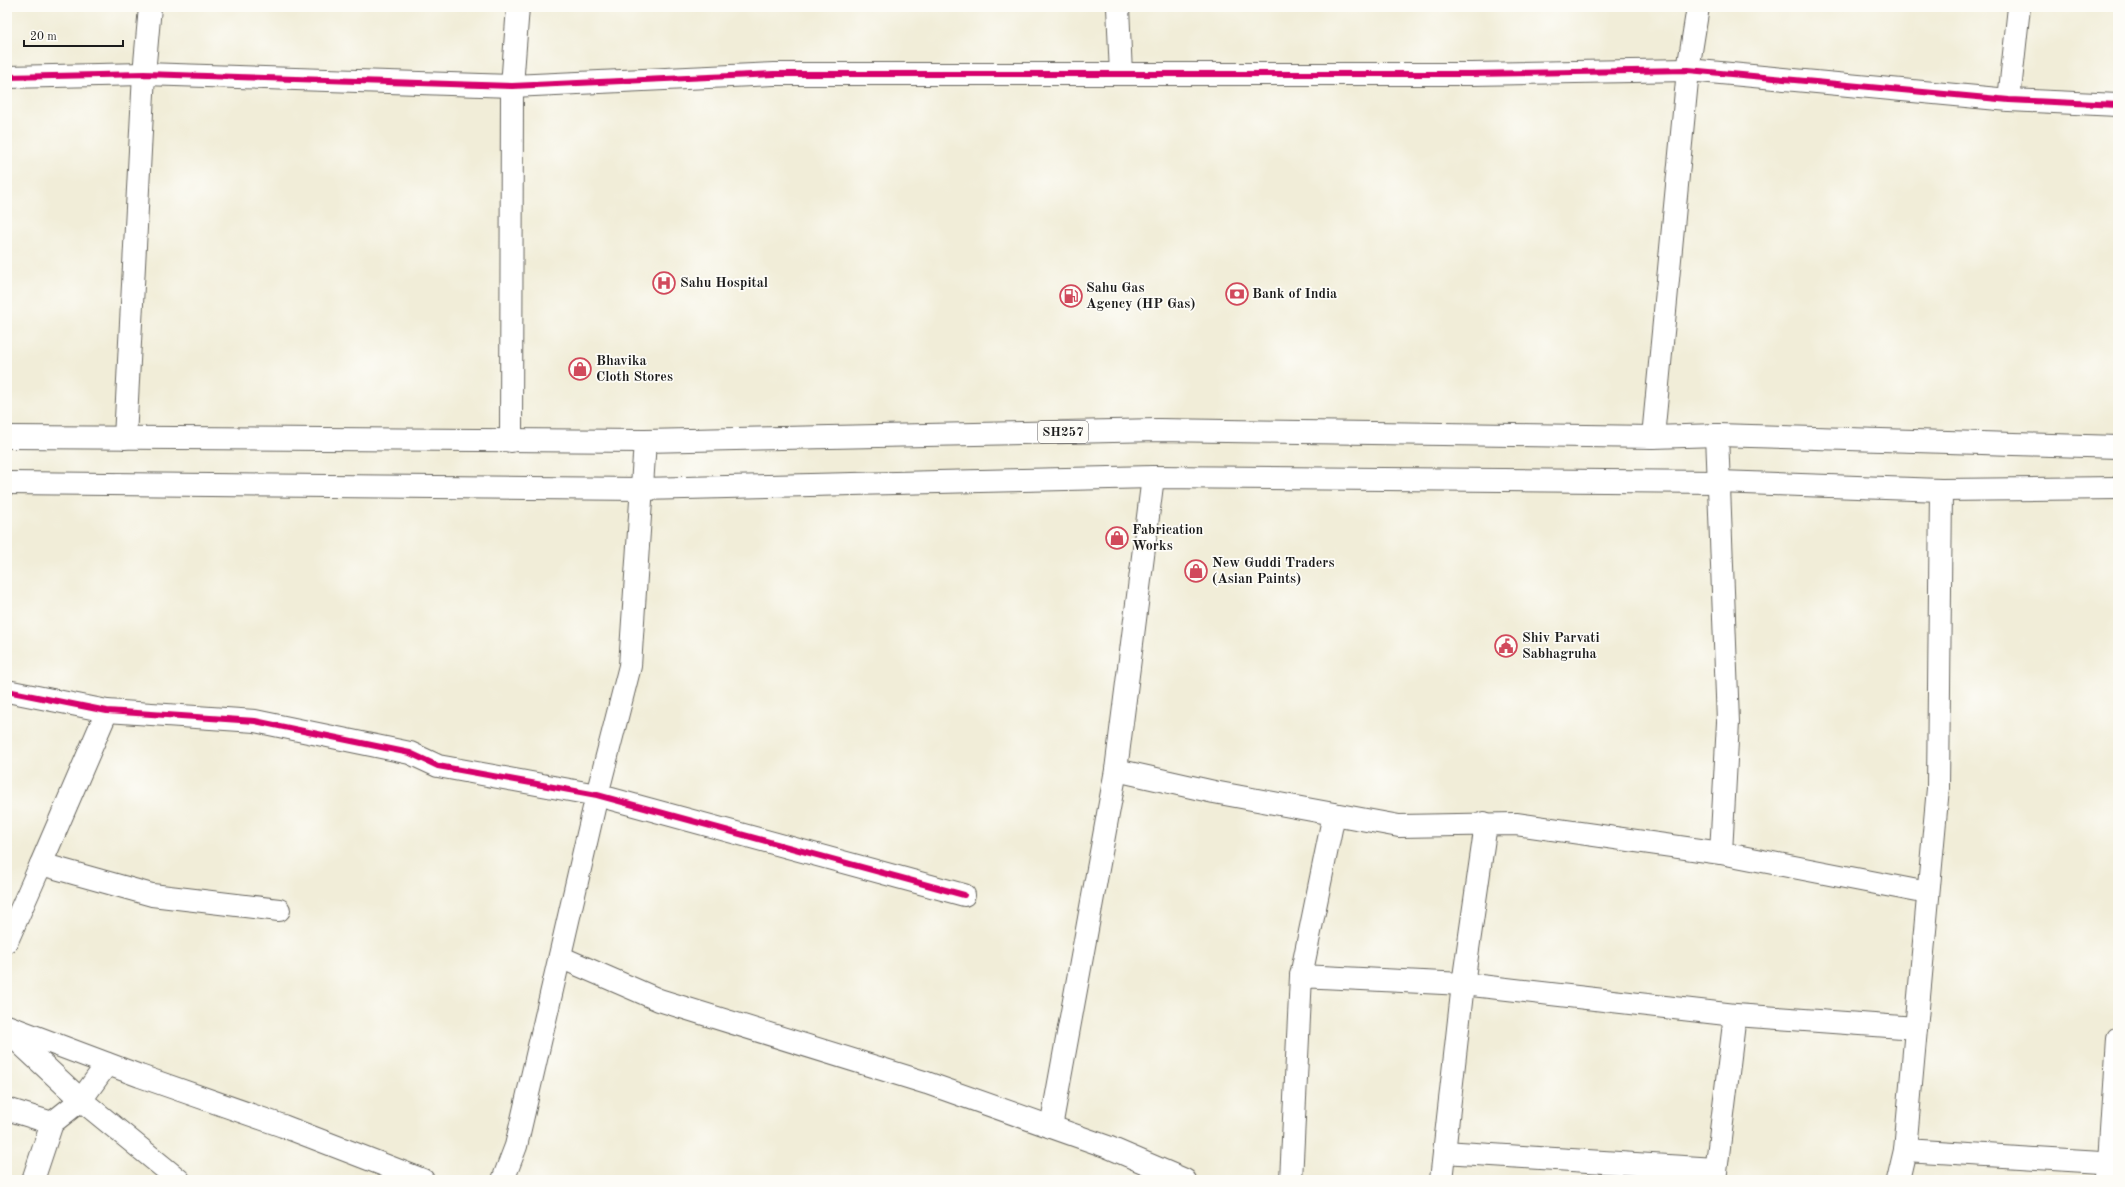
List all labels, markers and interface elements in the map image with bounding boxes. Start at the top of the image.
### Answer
scale bar [24,22,123,48]
text: 20 m [30,31,57,43]
hospital icon: Sahu Hospital [651,270,677,296]
place label: Sahu Hospital [680,276,768,290]
place label: Sahu Gas Agency (HP Gas) [1086,281,1195,311]
bank icon: Bank of India [1224,281,1250,307]
fuel station icon: Sahu Gas Agency (HP Gas) [1058,283,1084,309]
place label: Bank of India [1252,287,1337,301]
place label: Bhavika Cloth Stores [596,354,673,384]
shop icon: Bhavika Cloth Stores [567,356,593,382]
road number: SH257 [1038,421,1088,443]
place label: Fabrication Works [1132,523,1204,553]
shop icon: Fabrication Works [1104,525,1130,551]
place label: New Guddi Traders (Asian Paints) [1212,556,1334,586]
shop icon: New Guddi Traders (Asian Paints) [1183,558,1209,584]
place label: Shiv Parvati Sabhagruha [1522,631,1600,661]
public building icon: Shiv Parvati Sabhagruha [1493,633,1519,659]

